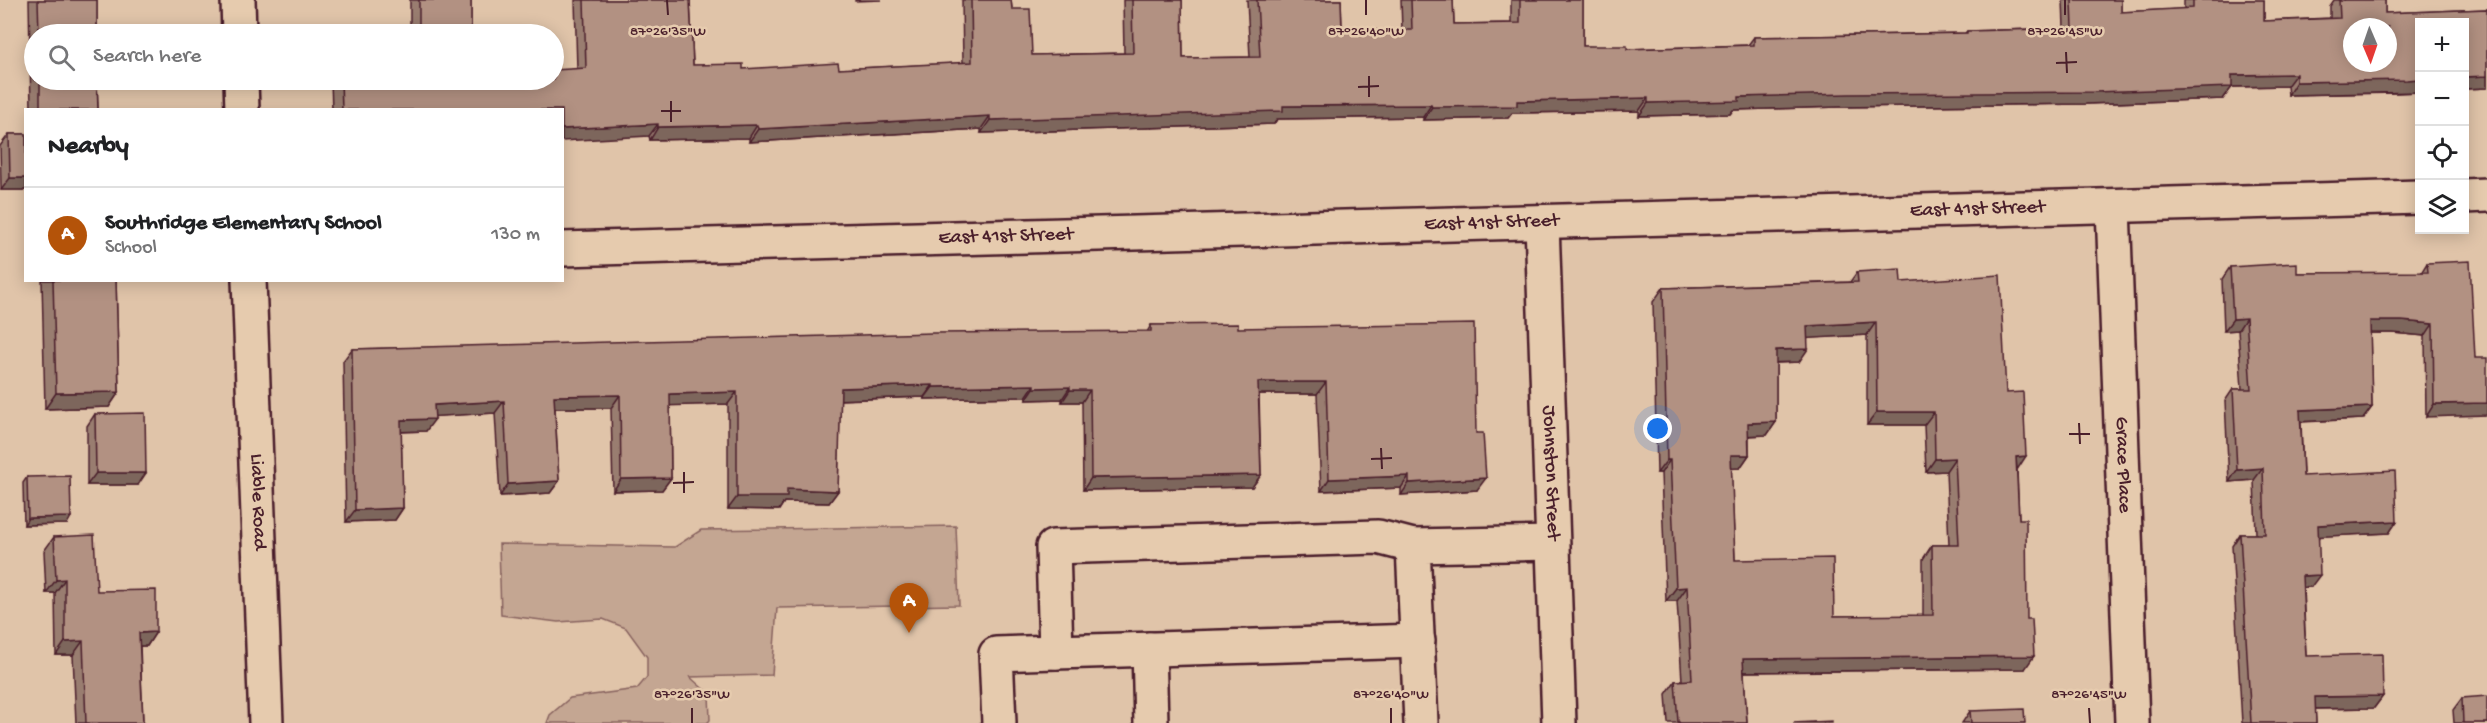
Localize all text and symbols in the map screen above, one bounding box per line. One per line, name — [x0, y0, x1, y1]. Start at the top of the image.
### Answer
north arrow — [2343, 18, 2397, 72]
map controls — [2415, 18, 2469, 234]
button: + — [2415, 18, 2469, 72]
text: 87°26'35"W — [630, 23, 706, 41]
text: 87°26'40"W — [1328, 23, 1404, 41]
text: 87°26'45"W — [2027, 23, 2103, 41]
search box — [24, 24, 564, 90]
icon: search — [45, 41, 78, 74]
text: Search here — [93, 44, 201, 70]
button: − — [2415, 72, 2469, 126]
button: locate — [2415, 126, 2469, 180]
text: Nearby — [48, 132, 129, 163]
button: layers — [2415, 180, 2469, 234]
street label: East 41st Street — [1910, 196, 2047, 223]
street label: East 41st Street — [1424, 210, 1561, 236]
text: Southridge Elementary School — [105, 211, 382, 237]
street label: East 41st Street — [938, 223, 1075, 250]
text: A — [62, 224, 73, 247]
text: 130 m — [491, 224, 540, 247]
text: School — [105, 237, 157, 260]
street label: Johnston Street — [1537, 405, 1564, 542]
your location — [1643, 414, 1672, 443]
street label: Grace Place — [2109, 416, 2136, 514]
street label: Liable Road — [244, 453, 271, 553]
pin: A — [890, 584, 928, 633]
text: 87°26'35"W — [654, 686, 730, 704]
text: 87°26'40"W — [1353, 686, 1429, 704]
text: 87°26'45"W — [2051, 686, 2127, 704]

